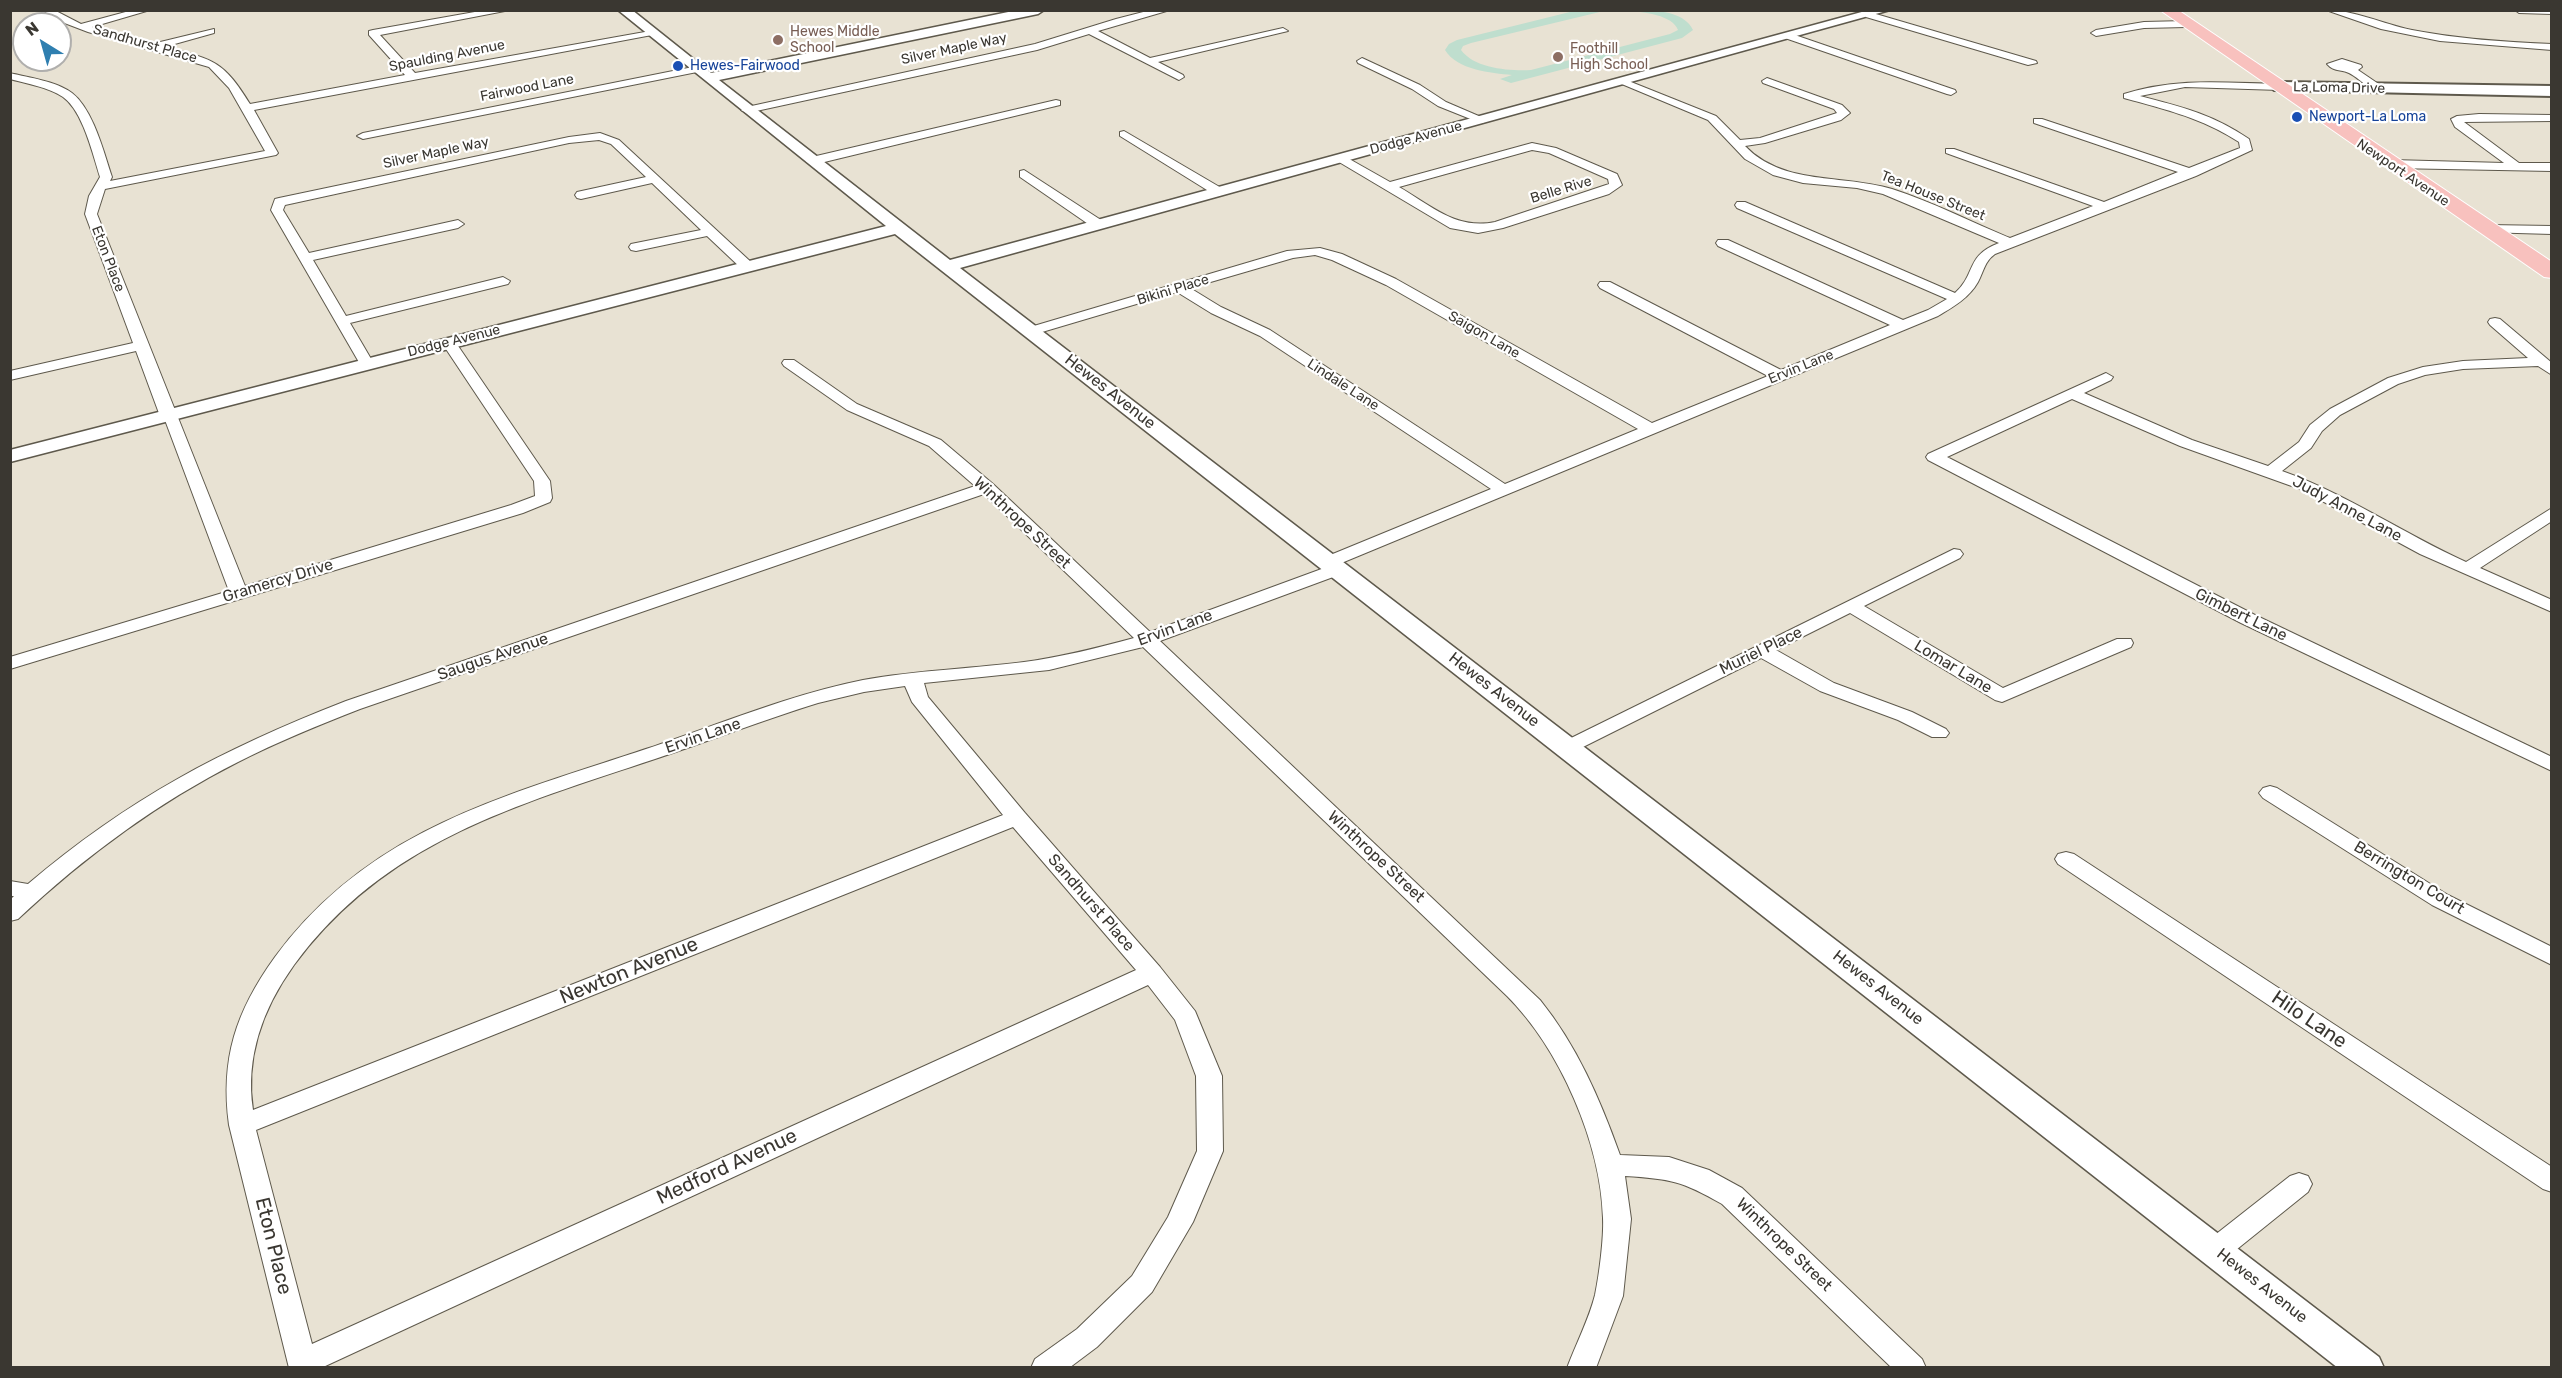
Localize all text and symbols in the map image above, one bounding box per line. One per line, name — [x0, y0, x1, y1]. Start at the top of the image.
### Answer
north arrow — [12, 12, 72, 72]
text: N — [22, 18, 42, 40]
street label: Sandhurst Place — [91, 21, 199, 67]
place label: Hewes Middle School — [790, 24, 879, 56]
street label: Silver Maple Way — [900, 30, 1008, 68]
marker: Hewes Middle School — [771, 33, 785, 47]
street label: Spaulding Avenue — [388, 37, 506, 75]
place label: Foothill High School — [1570, 41, 1648, 74]
marker: Foothill High School — [1551, 50, 1565, 64]
place label: Hewes-Fairwood — [690, 58, 800, 74]
marker: Hewes-Fairwood — [671, 59, 685, 73]
street label: Fairwood Lane — [479, 71, 575, 105]
street label: La Loma Drive — [2293, 79, 2385, 97]
place label: Newport-La Loma — [2309, 109, 2426, 125]
marker: Newport-La Loma — [2290, 110, 2304, 124]
street label: Dodge Avenue — [1368, 118, 1464, 158]
street label: Silver Maple Way — [382, 134, 490, 172]
street label: Newport Avenue — [2353, 136, 2453, 210]
street label: Tea House Street — [1878, 167, 1988, 225]
street label: Belle Rive — [1528, 173, 1594, 207]
street label: Eton Place — [88, 224, 128, 294]
street label: Bikini Place — [1135, 271, 1211, 309]
street label: Saigon Lane — [1445, 308, 1523, 362]
street label: Dodge Avenue — [406, 321, 502, 361]
street label: Ervin Lane — [1766, 346, 1836, 388]
street label: Hewes Avenue — [1061, 351, 1159, 433]
street label: Lindale Lane — [1304, 356, 1382, 414]
street label: Judy Anne Lane — [2289, 472, 2405, 546]
street label: Winthrope Street — [969, 473, 1075, 573]
street label: Gramercy Drive — [220, 555, 336, 607]
street label: Gimbert Lane — [2192, 584, 2290, 646]
street label: Ervin Lane — [1135, 606, 1215, 650]
street label: Muriel Place — [1716, 623, 1806, 679]
street label: Saugus Avenue — [435, 629, 551, 685]
street label: Lomar Lane — [1911, 636, 1995, 698]
street label: Hewes Avenue — [1445, 649, 1543, 731]
street label: Ervin Lane — [663, 714, 743, 758]
street label: Winthrope Street — [1323, 807, 1429, 907]
street label: Berrington Court — [2350, 837, 2468, 919]
street label: Sandhurst Place — [1044, 850, 1138, 956]
street label: Newton Avenue — [556, 932, 702, 1010]
street label: Hewes Avenue — [1829, 947, 1927, 1029]
street label: Hilo Lane — [2267, 986, 2351, 1054]
street label: Medford Avenue — [653, 1124, 801, 1210]
street label: Winthrope Street — [1732, 1194, 1836, 1296]
street label: Eton Place — [249, 1195, 297, 1297]
street label: Hewes Avenue — [2213, 1245, 2311, 1327]

